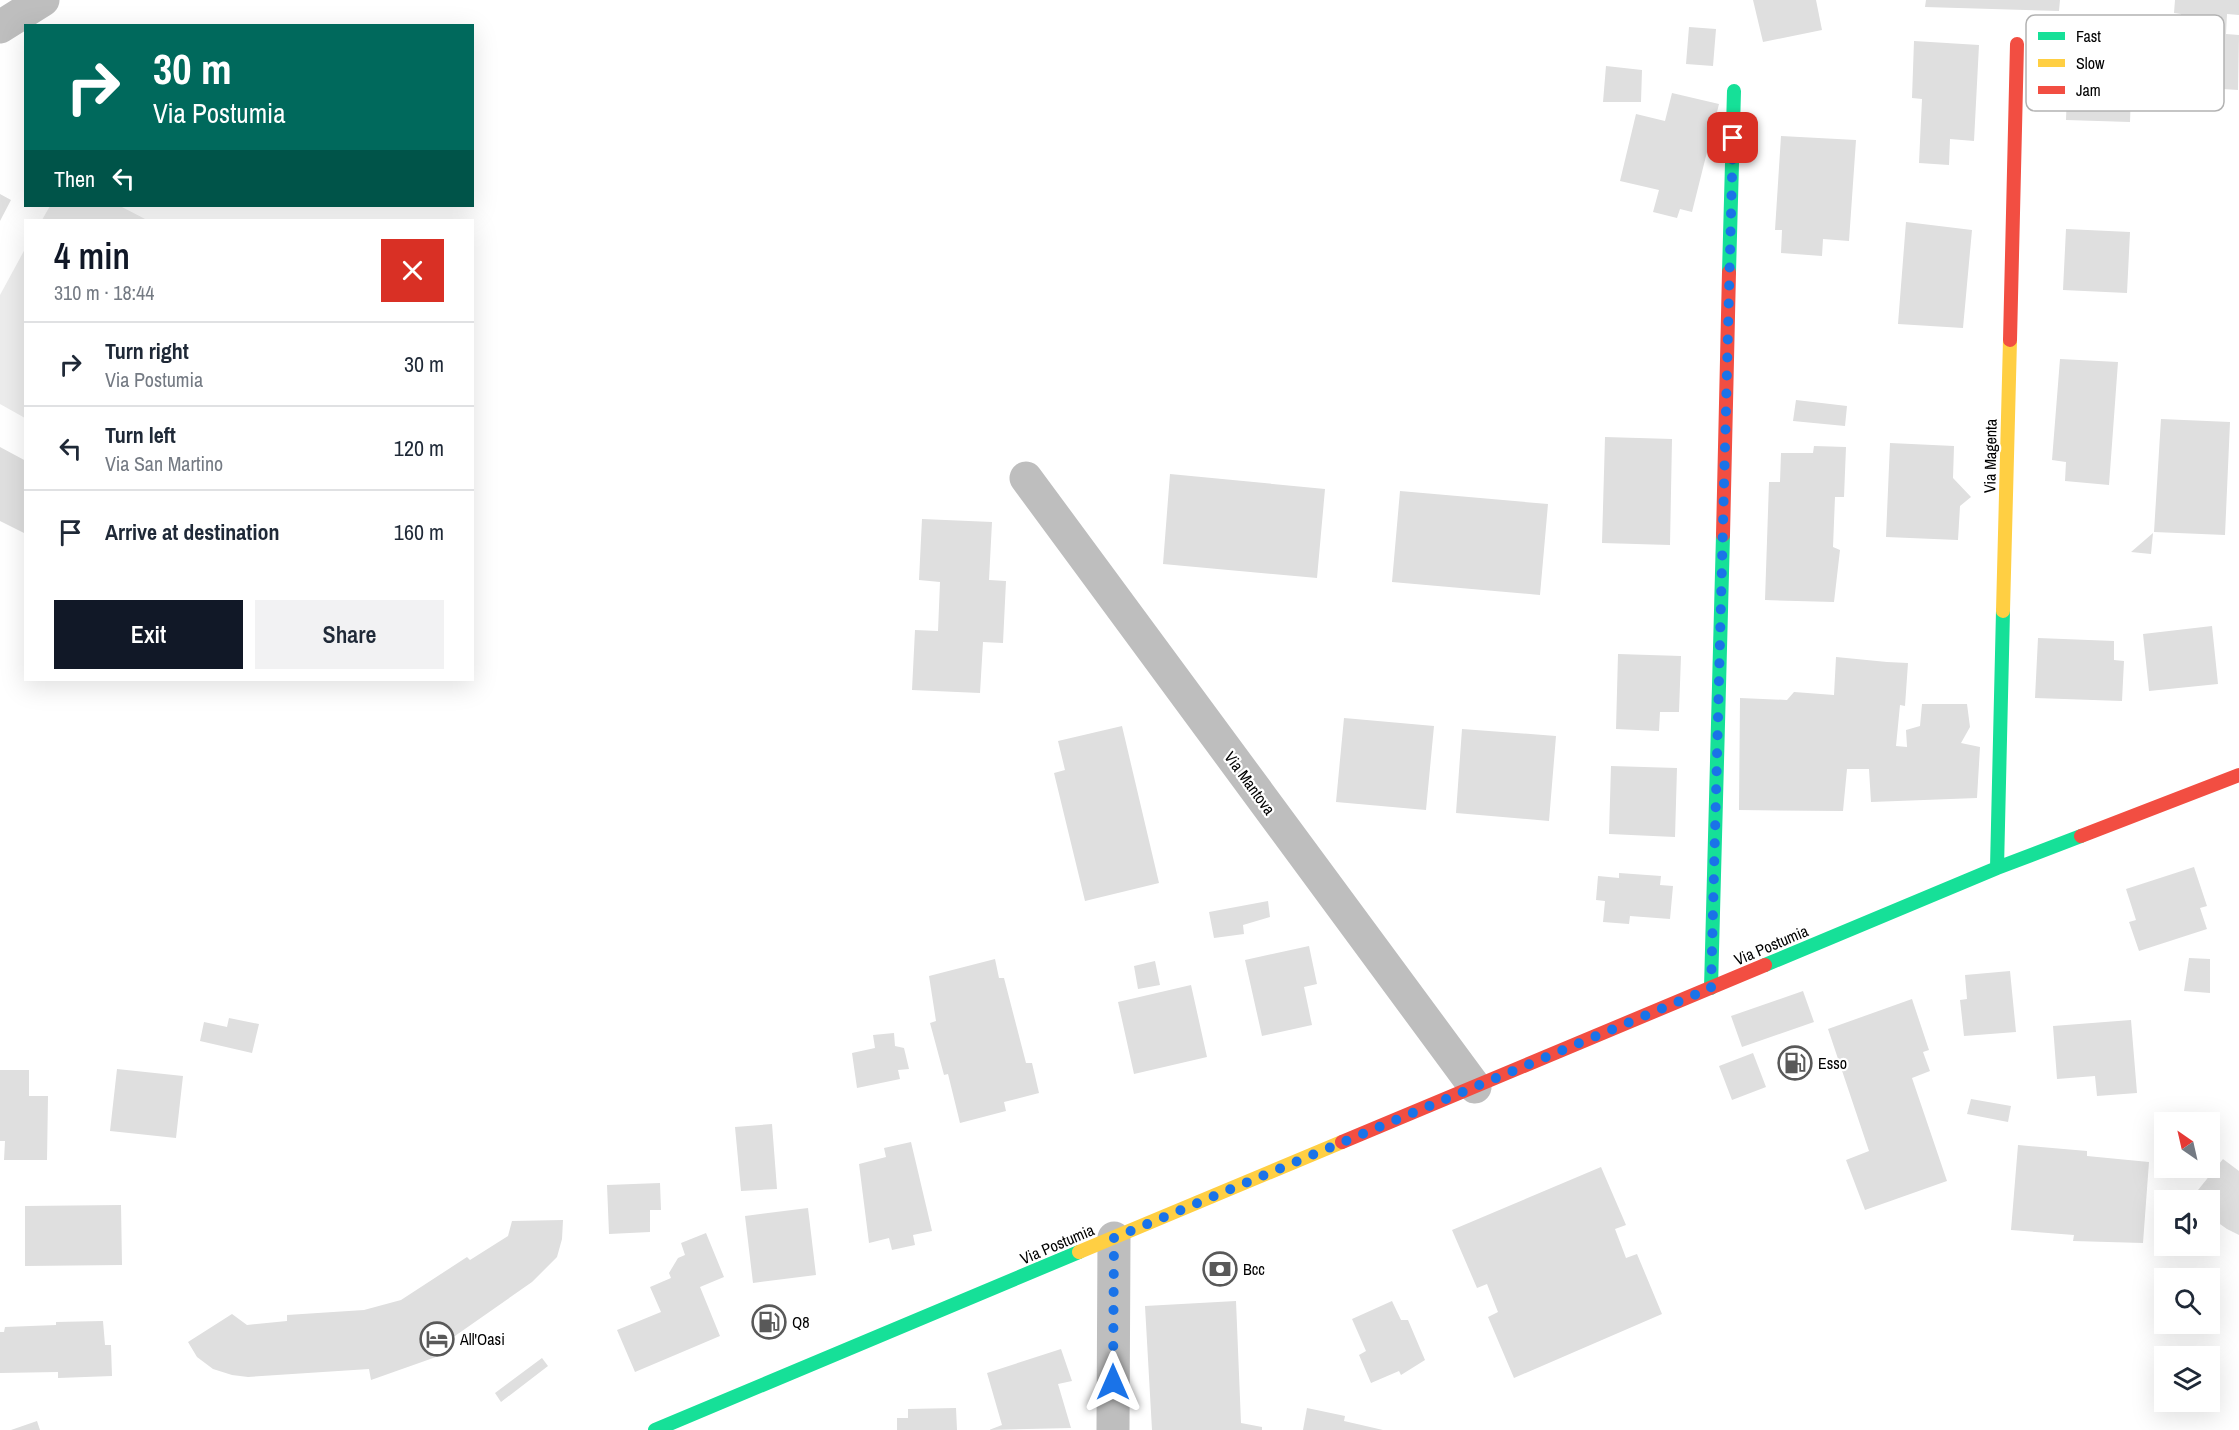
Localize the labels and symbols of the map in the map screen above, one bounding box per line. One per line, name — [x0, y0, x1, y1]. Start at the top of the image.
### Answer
legend — [2026, 15, 2224, 111]
text: Fast — [2076, 25, 2101, 47]
text: Slow — [2076, 52, 2105, 74]
text: Jam — [2076, 79, 2101, 101]
pin — [1707, 112, 1758, 163]
street label: Via Magenta — [1978, 418, 2002, 493]
street label: Via Mantova — [1220, 747, 1281, 820]
street label: Via Postumia — [1731, 919, 1812, 970]
fuel station icon: Esso — [1777, 1045, 1813, 1081]
place label: Esso — [1818, 1052, 1847, 1074]
north arrow — [2154, 1112, 2220, 1178]
street label: Via Postumia — [1017, 1218, 1098, 1269]
bank icon: Bcc — [1202, 1251, 1238, 1287]
place label: Bcc — [1243, 1258, 1265, 1280]
fuel station icon: Q8 — [751, 1304, 787, 1340]
place label: Q8 — [792, 1311, 810, 1333]
hotel icon: All'Oasi — [419, 1321, 455, 1357]
place label: All'Oasi — [459, 1328, 505, 1350]
position arrow — [1081, 1350, 1145, 1414]

